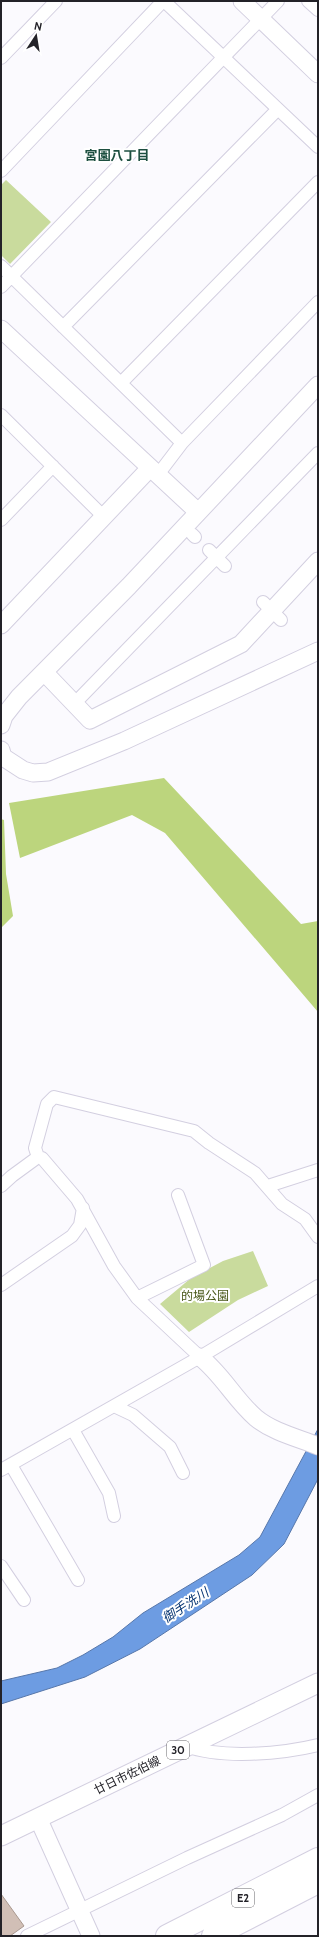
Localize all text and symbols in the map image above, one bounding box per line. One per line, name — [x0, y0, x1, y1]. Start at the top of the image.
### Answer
north arrow — [16, 16, 56, 56]
text: N — [33, 19, 43, 34]
district label: 宮園八丁目 — [84, 147, 150, 163]
park label: 的場公園 — [181, 1288, 229, 1303]
water label: 御手洗川 — [159, 1583, 213, 1626]
road number: 30 — [167, 1741, 189, 1759]
street label: 廿日市佐伯線 — [91, 1752, 163, 1798]
road number: E2 — [232, 1889, 254, 1907]

